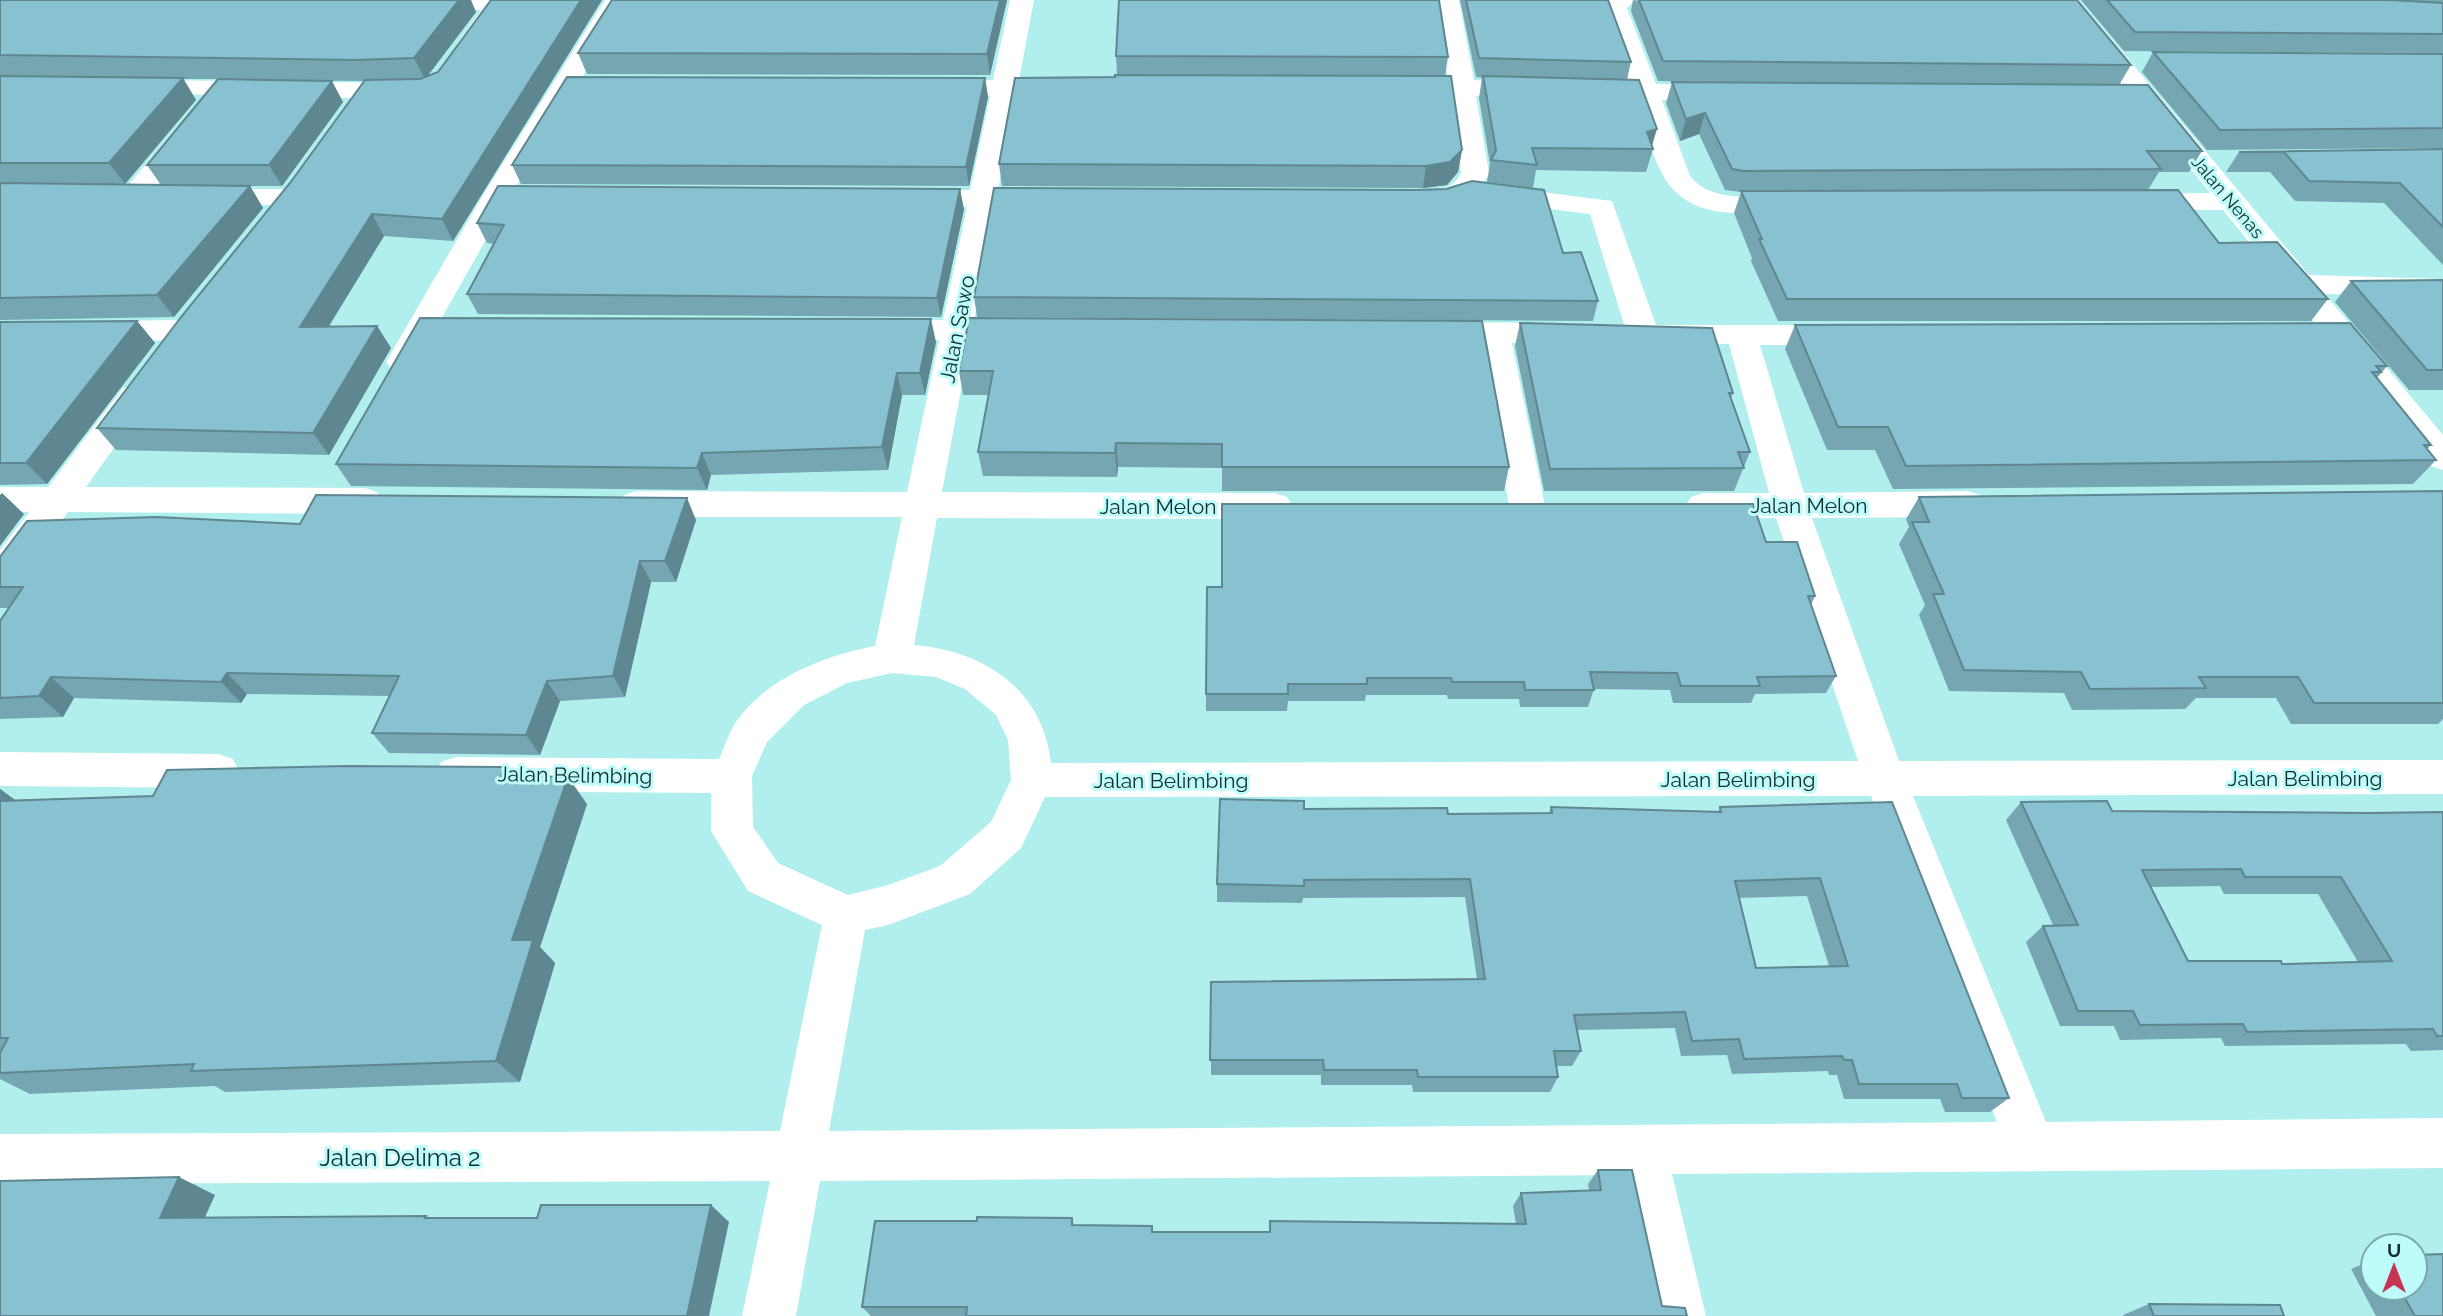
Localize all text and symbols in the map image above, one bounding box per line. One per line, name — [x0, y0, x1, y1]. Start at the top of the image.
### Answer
street label: Jalan Nenas — [2187, 151, 2269, 243]
street label: Jalan Sawo — [934, 273, 980, 385]
street label: Jalan Melon — [1750, 493, 1868, 518]
street label: Jalan Melon — [1099, 494, 1217, 519]
street label: Jalan Belimbing — [497, 761, 653, 789]
street label: Jalan Belimbing — [2228, 766, 2382, 791]
street label: Jalan Belimbing — [1661, 767, 1815, 792]
street label: Jalan Belimbing — [1094, 768, 1248, 793]
street label: Jalan Delima 2 — [320, 1143, 480, 1172]
north arrow — [2359, 1232, 2429, 1302]
text: U — [2387, 1239, 2401, 1261]

